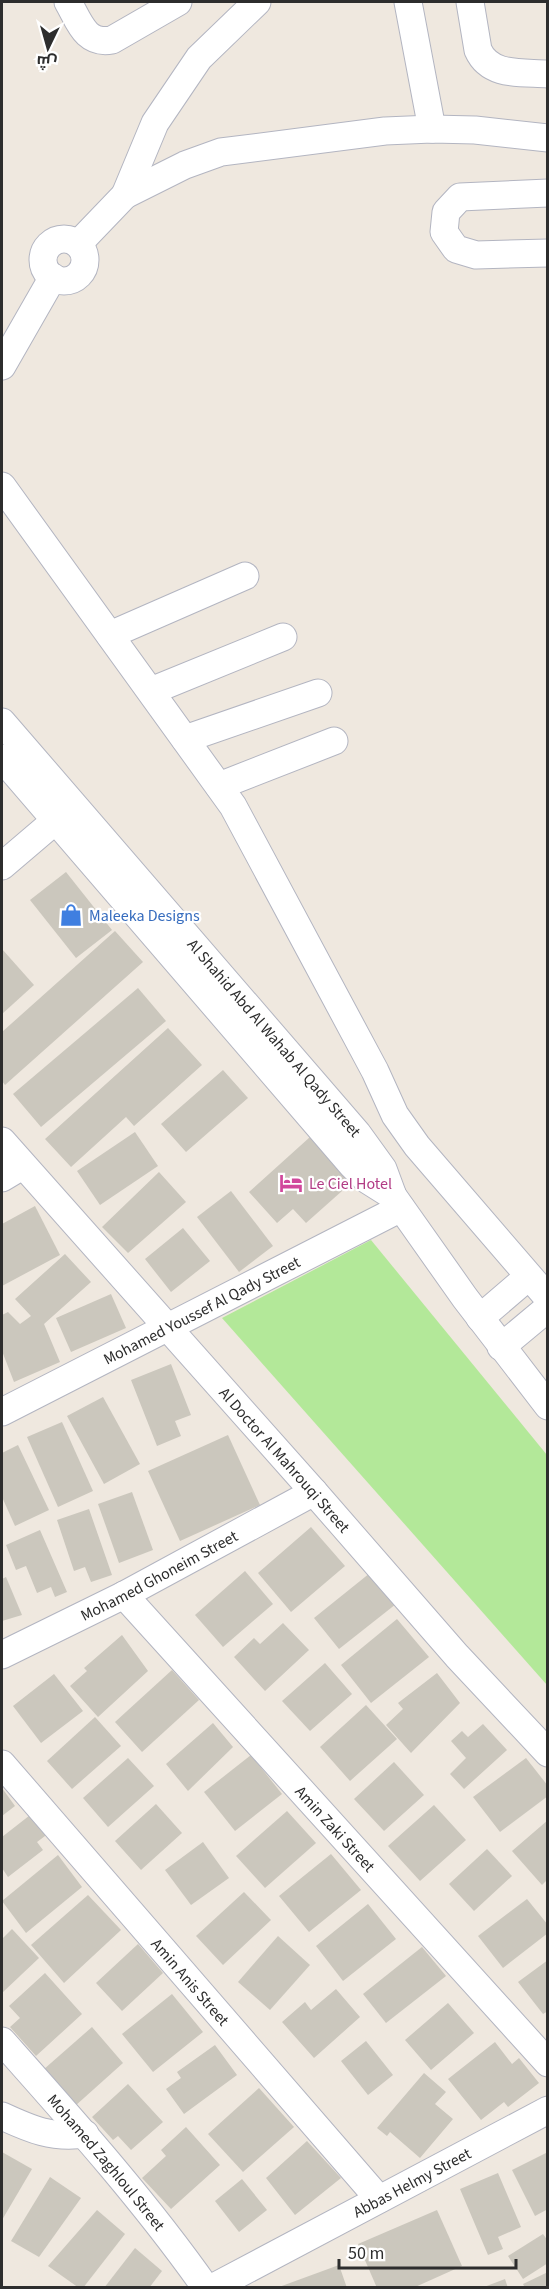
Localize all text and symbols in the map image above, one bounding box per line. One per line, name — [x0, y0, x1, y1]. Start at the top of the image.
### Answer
north arrow — [18, 18, 78, 78]
text: ش — [36, 50, 58, 74]
shop icon: Maleeka Designs — [58, 902, 84, 928]
place label: Maleeka Designs — [89, 905, 200, 927]
street label: Al Shahid Abd Al Wahab Al Qady Street — [182, 934, 366, 1143]
hotel icon: Le Ciel Hotel — [278, 1170, 304, 1196]
place label: Le Ciel Hotel — [309, 1173, 392, 1195]
street label: Mohamed Youssef Al Qady Street — [100, 1251, 305, 1370]
street label: Al Doctor Al Mahrouqi Street — [214, 1383, 355, 1538]
street label: Mohamed Ghoneim Street — [77, 1525, 242, 1627]
street label: Amin Zaki Street — [290, 1781, 380, 1878]
street label: Amin Anis Street — [146, 1934, 234, 2031]
street label: Mohamed Zaghloul Street — [42, 2090, 170, 2236]
street label: Abbas Helmy Street — [349, 2142, 476, 2223]
scale bar — [339, 2232, 516, 2270]
text: 50 m — [348, 2241, 384, 2266]

